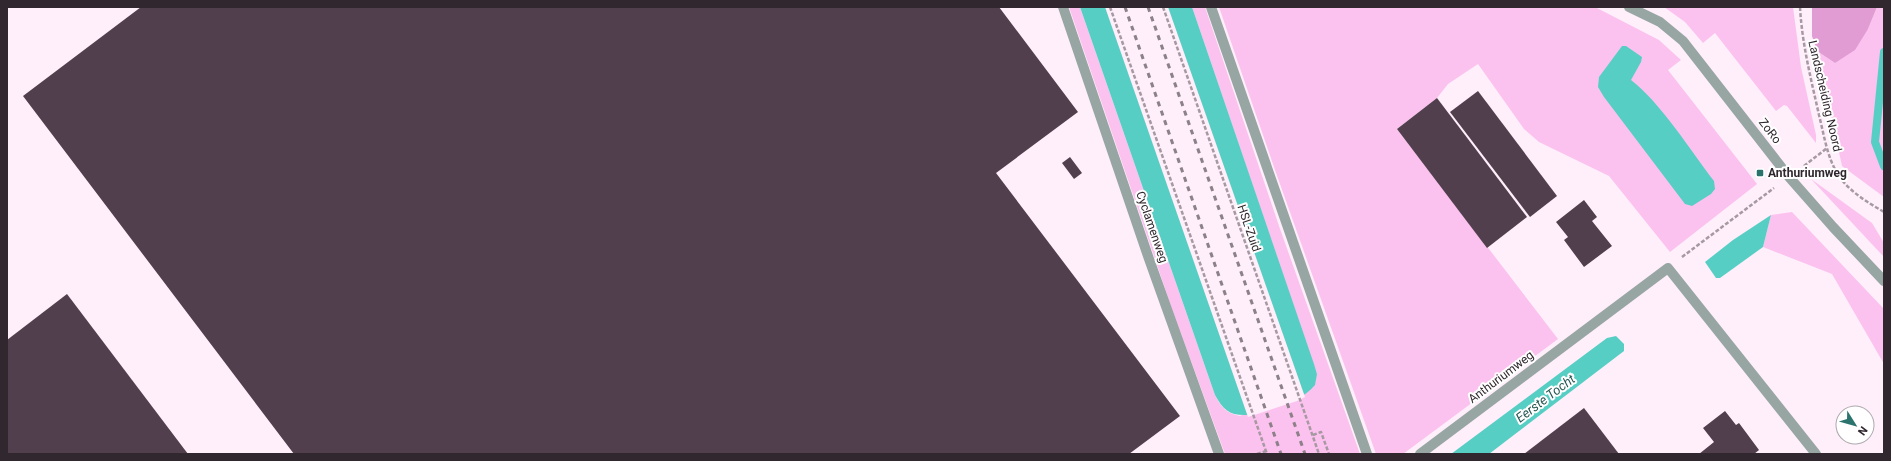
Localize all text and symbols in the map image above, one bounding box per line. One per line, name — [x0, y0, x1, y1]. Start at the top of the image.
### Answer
street label: Landscheiding Noord — [1805, 39, 1845, 153]
street label: ZoRo — [1756, 116, 1784, 147]
place label: Anthuriumweg — [1768, 166, 1847, 180]
marker: Anthuriumweg — [1755, 168, 1765, 178]
street label: Cyclamenweg — [1133, 189, 1171, 265]
street label: HSL-Zuid — [1234, 203, 1264, 253]
street label: Anthuriumweg — [1466, 348, 1536, 406]
water label: Eerste Tocht — [1513, 371, 1578, 425]
north arrow — [1835, 405, 1875, 445]
text: N — [1855, 424, 1870, 438]

